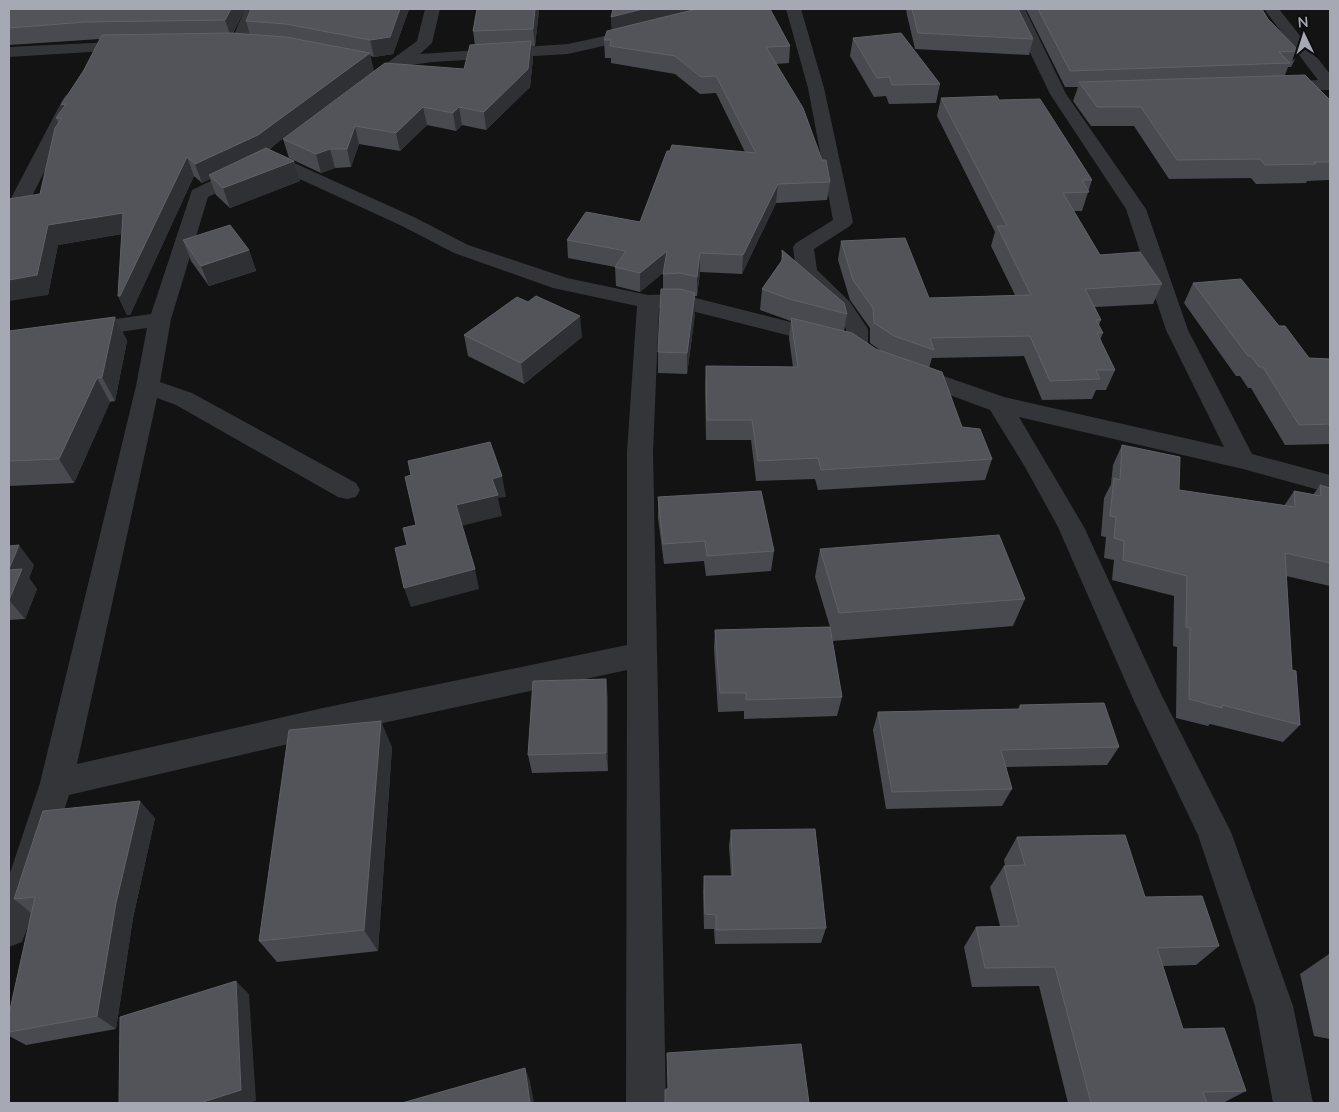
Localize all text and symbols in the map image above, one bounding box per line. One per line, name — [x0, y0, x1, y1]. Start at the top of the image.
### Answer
north arrow — [1279, 10, 1329, 60]
text: N — [1297, 13, 1309, 30]

